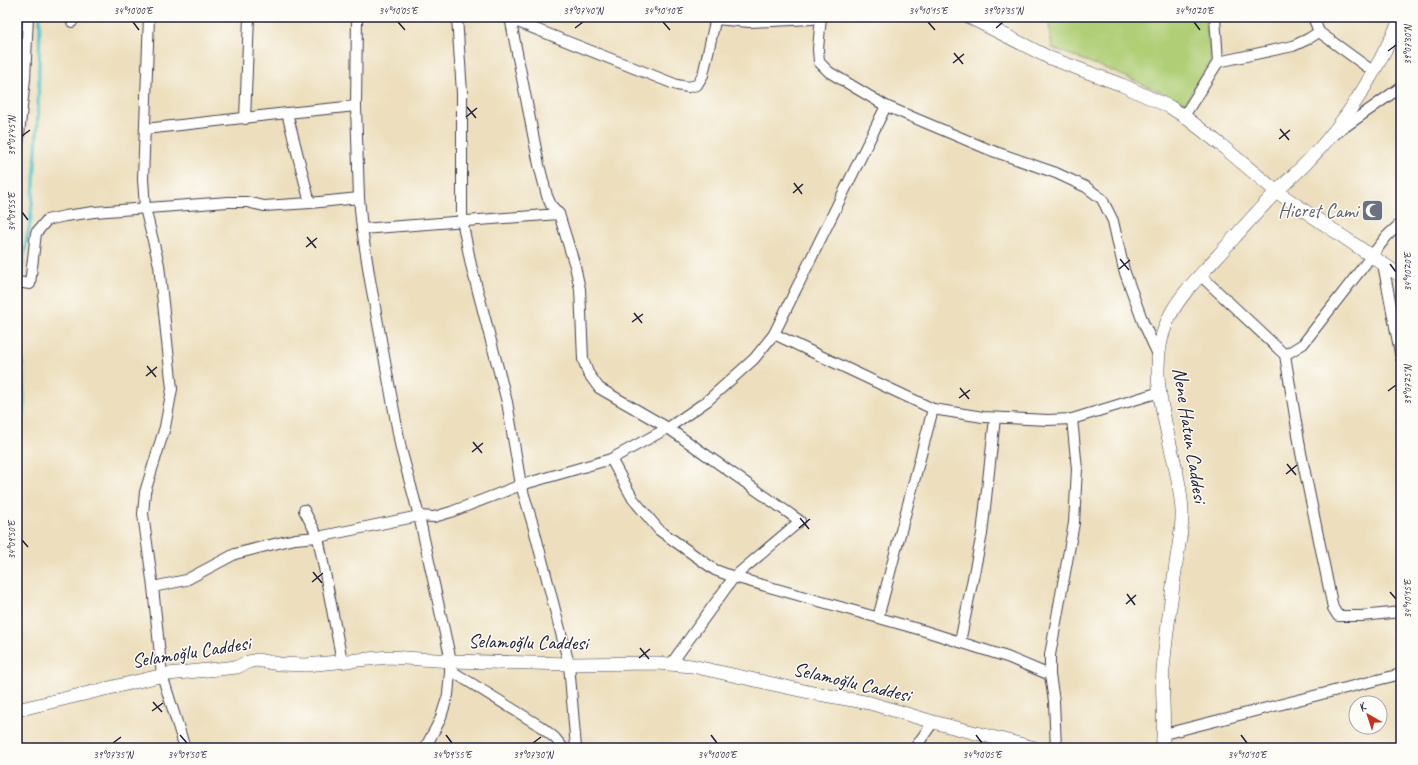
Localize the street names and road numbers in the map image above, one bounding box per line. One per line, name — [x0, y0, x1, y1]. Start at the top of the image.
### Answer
street label: Nene Hatun Caddesi — [1167, 365, 1213, 507]
street label: Selamoğlu Caddesi — [468, 628, 590, 656]
street label: Selamoğlu Caddesi — [130, 630, 254, 674]
street label: Selamoğlu Caddesi — [791, 656, 915, 708]

